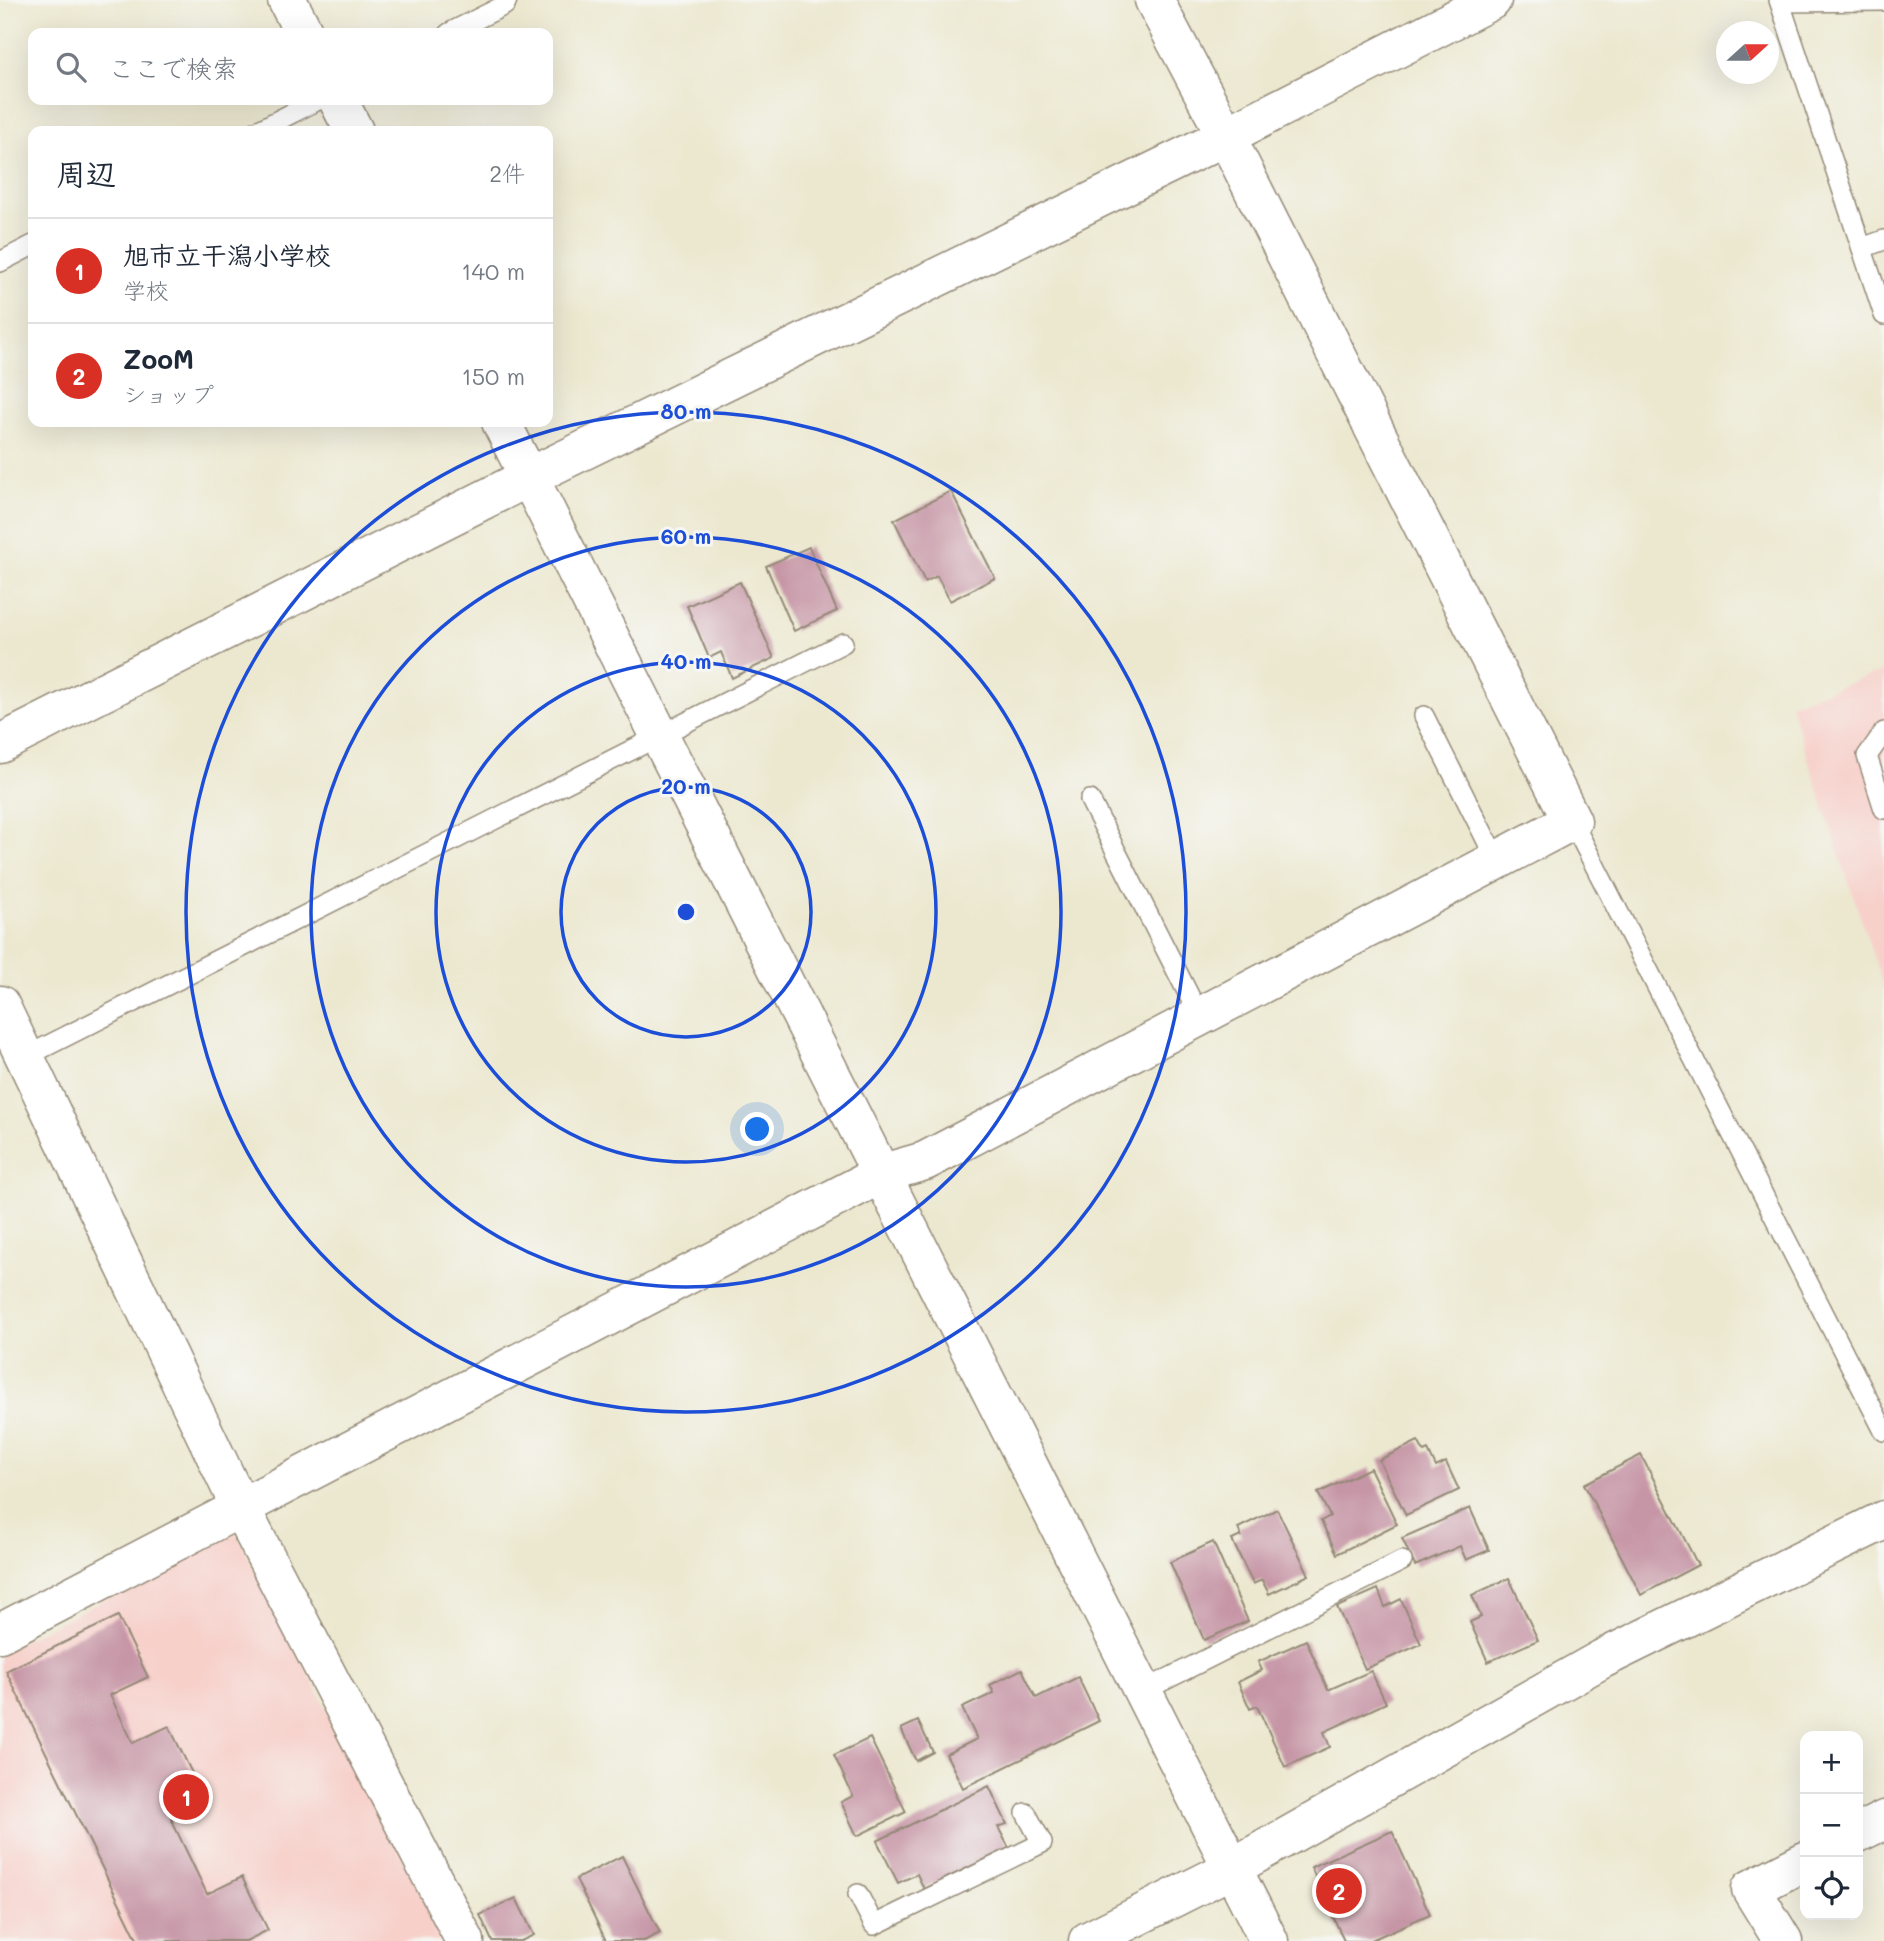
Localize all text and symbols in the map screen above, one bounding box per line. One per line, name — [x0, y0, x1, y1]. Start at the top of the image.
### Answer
north arrow — [1716, 21, 1779, 84]
search box — [28, 28, 553, 105]
icon: search — [52, 48, 90, 86]
text: ここで検索 — [108, 51, 238, 85]
text: 周辺 — [56, 153, 116, 193]
text: 2件 — [489, 158, 525, 188]
text: 旭市立干潟小学校 — [123, 238, 331, 272]
text: 1 — [74, 256, 84, 286]
text: 140 m — [461, 256, 525, 286]
text: 学校 — [123, 275, 169, 305]
text: ZooM — [123, 342, 194, 376]
text: 2 — [73, 361, 85, 391]
text: 150 m — [461, 361, 525, 391]
text: ショップ — [123, 379, 214, 409]
text: 80 m — [661, 397, 711, 424]
text: 60 m — [661, 522, 711, 549]
text: 40 m — [660, 647, 712, 674]
text: 20 m — [661, 772, 711, 799]
centre of rings — [674, 900, 698, 924]
your location — [740, 1112, 774, 1146]
map controls — [1800, 1731, 1863, 1920]
button: + — [1800, 1731, 1863, 1794]
pin: 1 — [163, 1771, 209, 1823]
button: − — [1800, 1794, 1863, 1857]
button: locate — [1800, 1857, 1863, 1920]
pin: 2 — [1316, 1865, 1362, 1917]

